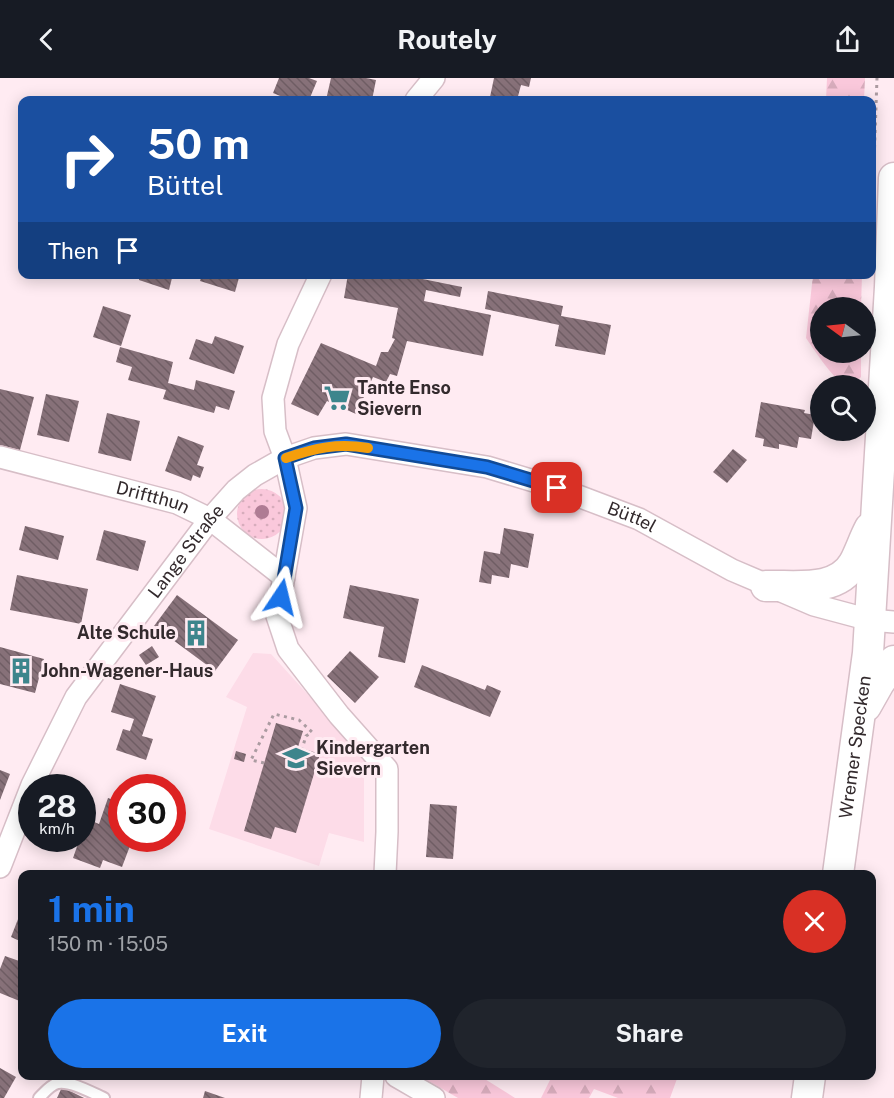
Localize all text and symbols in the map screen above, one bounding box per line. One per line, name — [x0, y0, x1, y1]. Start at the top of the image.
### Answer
icon: back — [30, 23, 63, 56]
text: Routely — [397, 23, 497, 55]
icon: share — [831, 23, 864, 56]
text: 50 m — [147, 119, 250, 168]
icon: right — [48, 120, 126, 198]
text: Büttel — [147, 169, 224, 201]
icon: arrive — [111, 234, 144, 267]
text: Then — [48, 238, 99, 264]
north arrow — [810, 297, 876, 363]
map controls — [810, 297, 876, 441]
button: search — [810, 375, 876, 441]
place label: Tante Enso Sievern — [357, 377, 451, 419]
supermarket icon: Tante Enso Sievern — [322, 383, 352, 413]
pin — [531, 462, 582, 513]
icon: arrive — [540, 471, 573, 504]
street label: Driftthun — [114, 477, 193, 518]
street label: Büttel — [605, 497, 660, 537]
street label: Lange Straße — [143, 500, 228, 602]
position arrow — [249, 565, 313, 629]
building icon: Alte Schule — [181, 618, 211, 648]
place label: Alte Schule — [77, 622, 176, 643]
building icon: John-Wagener-Haus — [6, 656, 36, 686]
place label: John-Wagener-Haus — [41, 660, 213, 681]
street label: Wremer Specken — [835, 674, 875, 820]
place label: Kindergarten Sievern — [316, 737, 430, 779]
school or university icon: Kindergarten Sievern — [281, 743, 311, 773]
speed limit sign: 30 — [108, 774, 186, 852]
text: 28 — [37, 788, 77, 824]
text: km/h — [39, 820, 75, 837]
text: 1 min — [48, 888, 135, 930]
button: close — [783, 890, 846, 953]
text: 150 m · 15:05 — [48, 932, 168, 956]
button: Exit — [48, 999, 441, 1068]
button: Share — [453, 999, 846, 1068]

